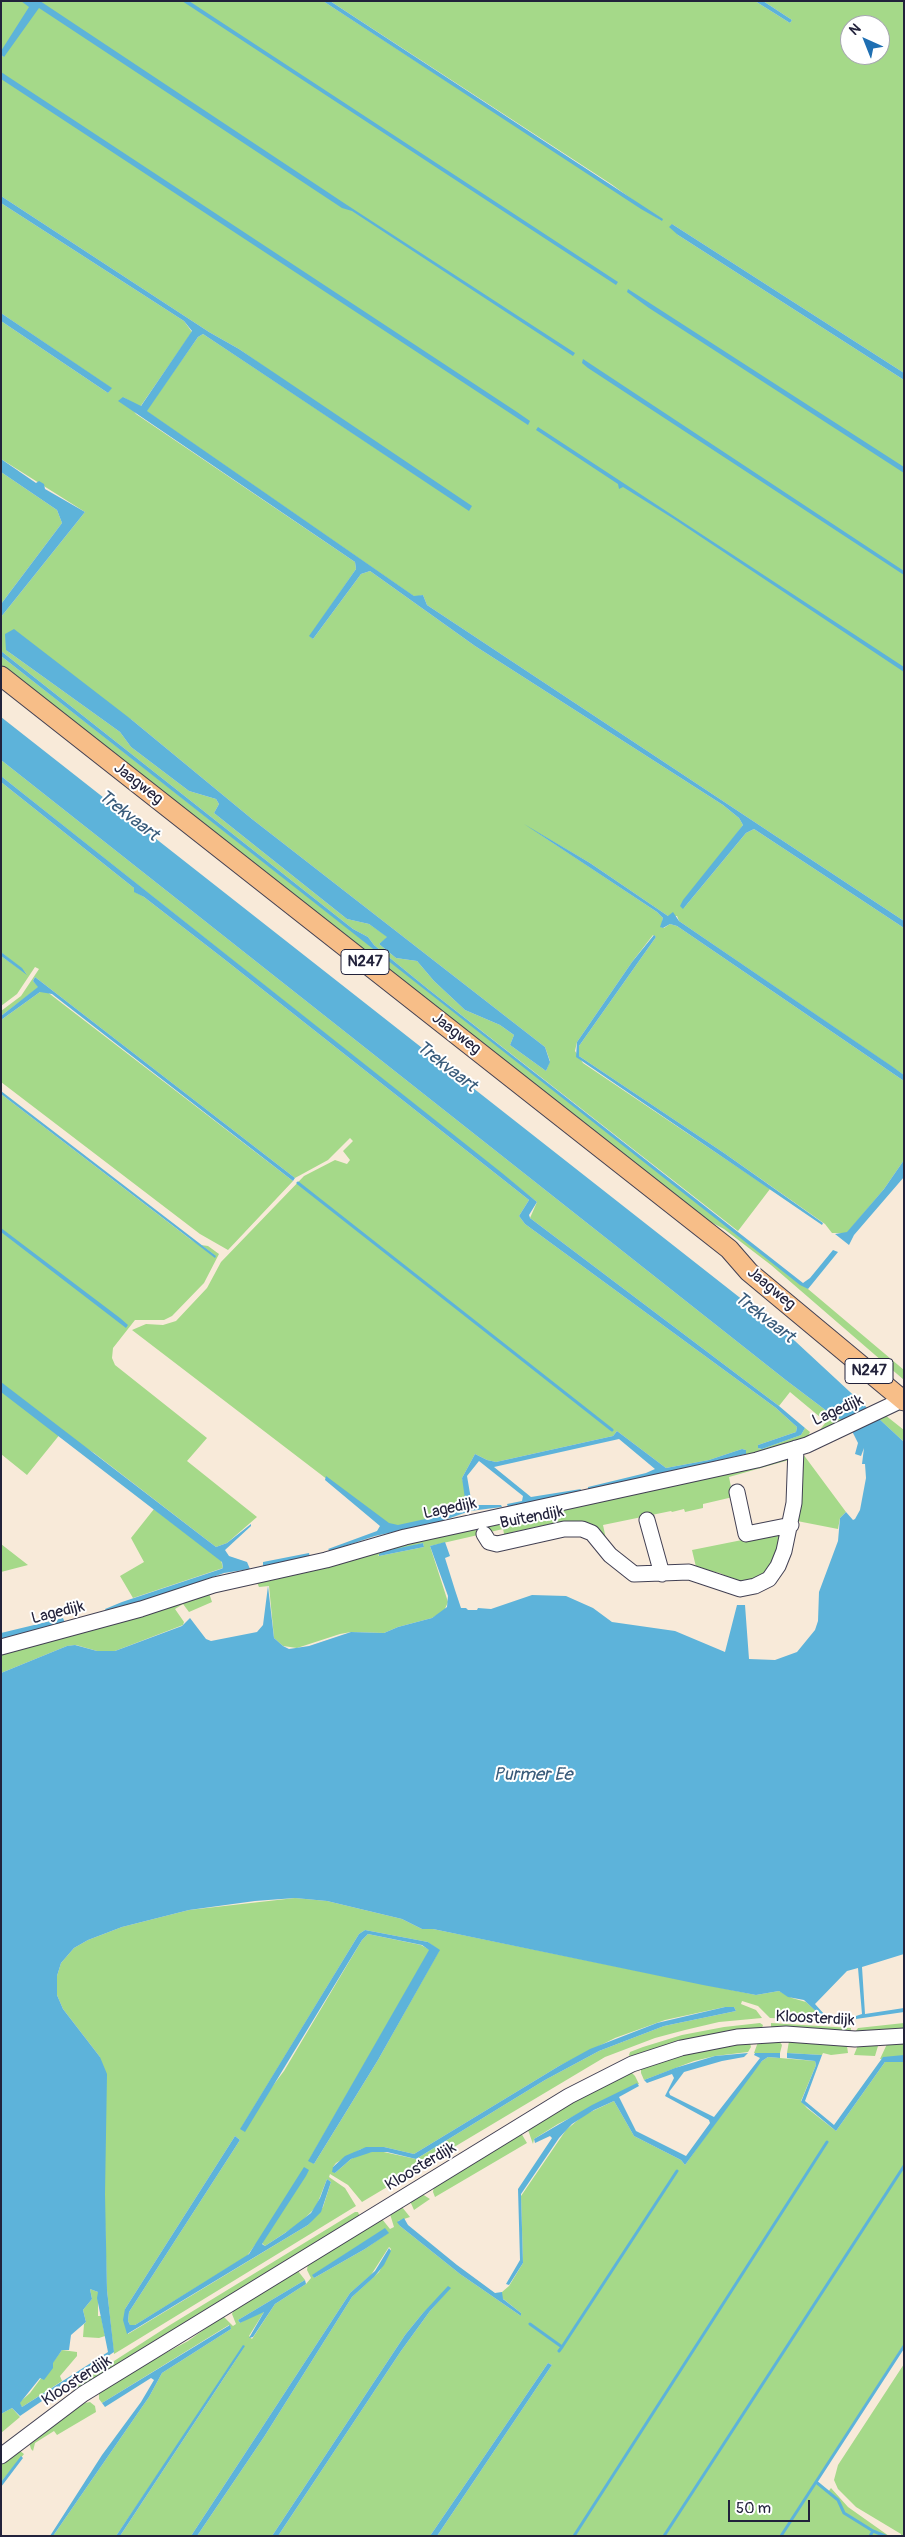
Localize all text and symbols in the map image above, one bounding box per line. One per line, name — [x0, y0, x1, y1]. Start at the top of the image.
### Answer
north arrow — [840, 15, 890, 65]
text: N — [846, 20, 864, 39]
street label: Jaagweg — [110, 759, 166, 809]
water label: Trekvaart — [94, 786, 162, 846]
road number: N247 — [341, 950, 389, 974]
street label: Jaagweg — [428, 1009, 484, 1059]
water label: Trekvaart — [412, 1037, 480, 1097]
street label: Jaagweg — [743, 1263, 799, 1315]
water label: Trekvaart — [730, 1288, 798, 1348]
road number: N247 — [845, 1358, 893, 1384]
street label: Lagedijk — [809, 1391, 867, 1431]
street label: Lagedijk — [422, 1494, 478, 1524]
street label: Buitendijk — [498, 1502, 566, 1534]
street label: Lagedijk — [29, 1597, 87, 1629]
water label: Purmer Ee — [494, 1764, 572, 1786]
street label: Kloosterdijk — [775, 2007, 855, 2031]
street label: Kloosterdijk — [382, 2138, 460, 2196]
street label: Kloosterdijk — [39, 2351, 115, 2411]
scale bar — [730, 2490, 812, 2522]
text: 50 m — [736, 2499, 771, 2518]

